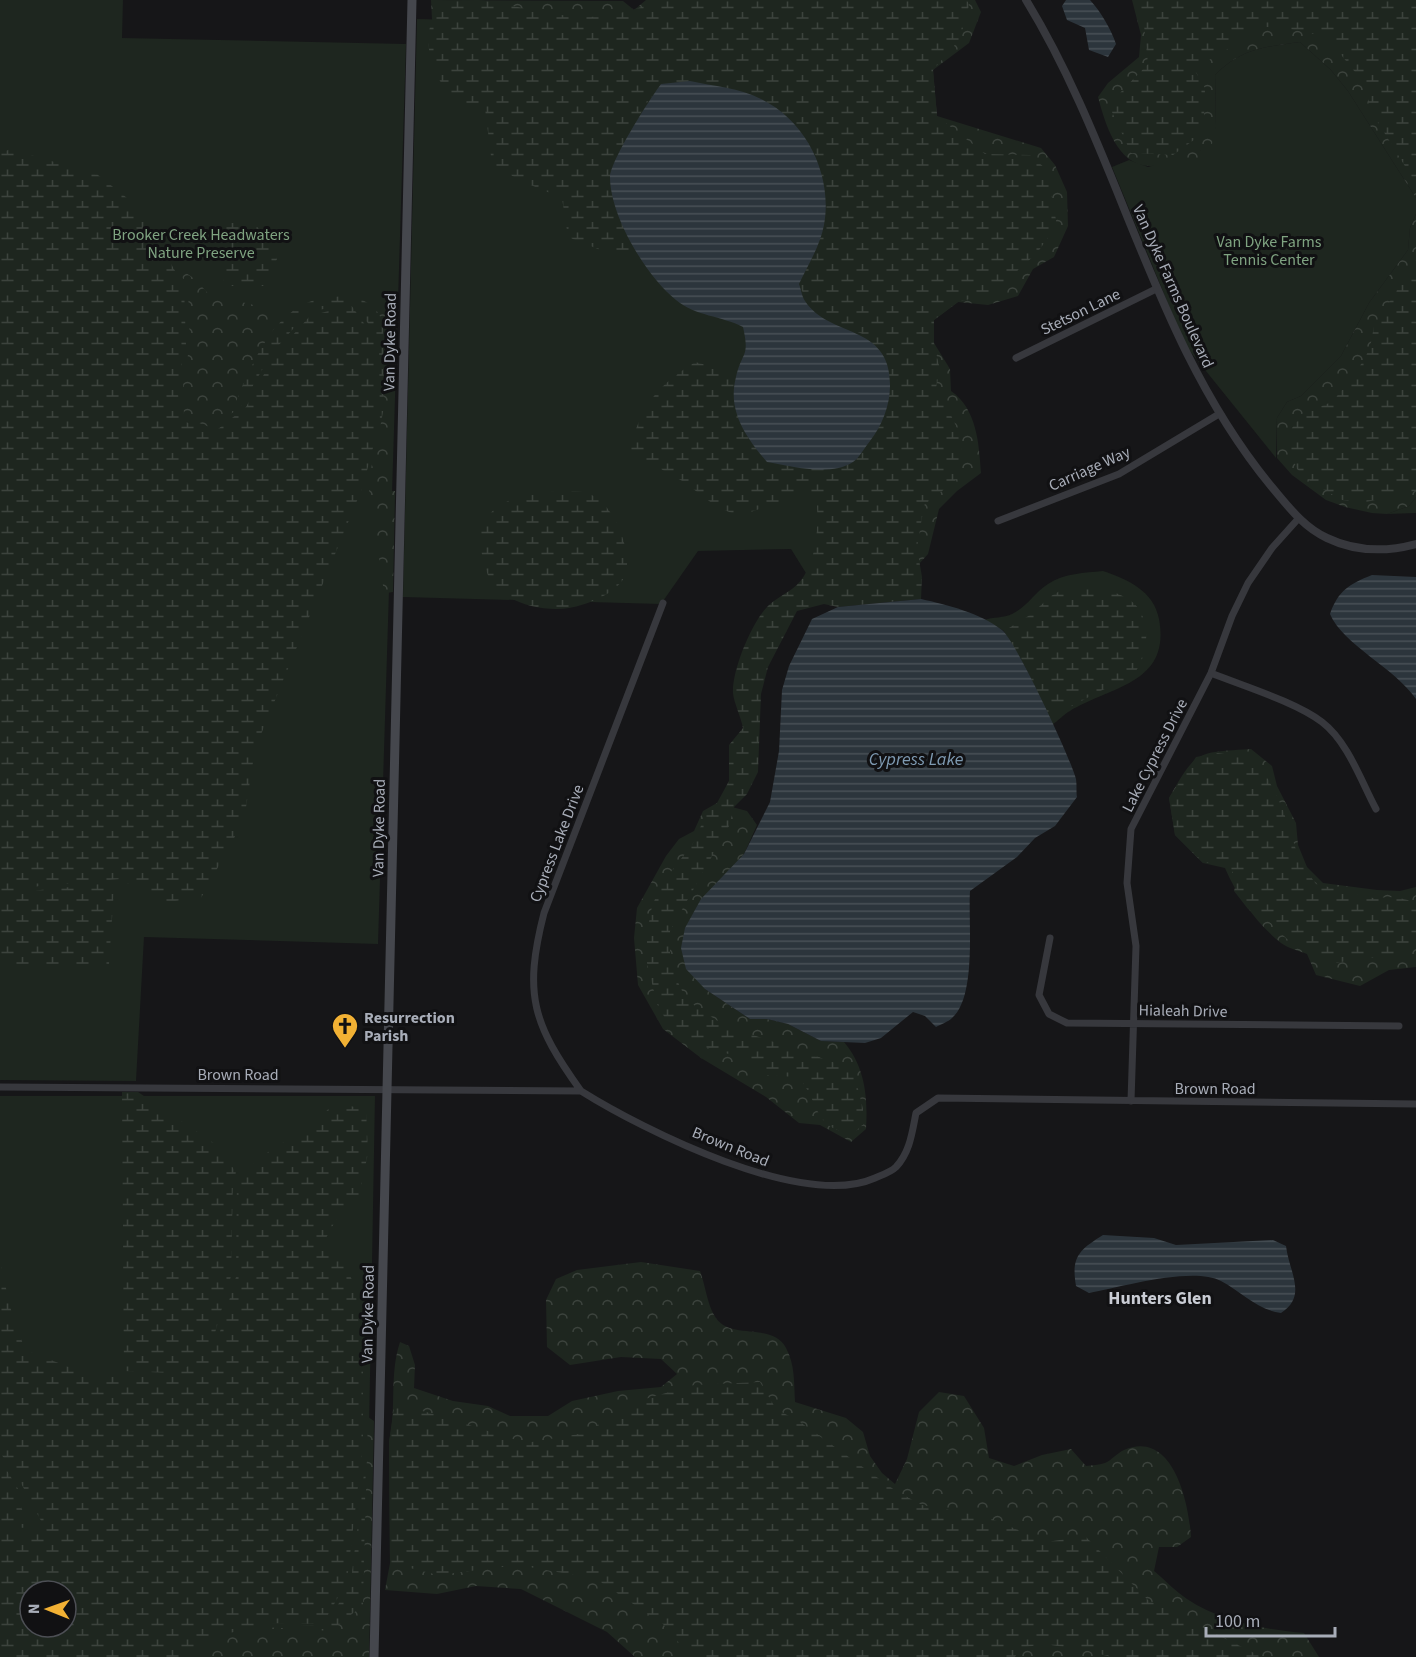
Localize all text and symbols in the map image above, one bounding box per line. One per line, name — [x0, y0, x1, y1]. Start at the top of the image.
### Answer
street label: Van Dyke Farms Boulevard — [1127, 201, 1219, 372]
park label: Brooker Creek Headwaters Nature Preserve — [112, 224, 290, 264]
park label: Van Dyke Farms Tennis Center — [1217, 231, 1322, 271]
street label: Stetson Lane — [1037, 283, 1124, 341]
street label: Van Dyke Road — [378, 293, 402, 391]
street label: Carriage Way — [1045, 441, 1134, 497]
street label: Lake Cypress Drive — [1117, 695, 1193, 816]
water label: Cypress Lake — [869, 747, 964, 772]
street label: Van Dyke Road — [367, 779, 391, 877]
street label: Cypress Lake Drive — [524, 781, 590, 905]
street label: Hialeah Drive — [1138, 999, 1228, 1023]
place label: Resurrection Parish — [364, 1007, 455, 1047]
church icon: Resurrection Parish — [330, 1011, 360, 1049]
street label: Brown Road — [197, 1064, 279, 1086]
street label: Brown Road — [1174, 1078, 1256, 1100]
street label: Brown Road — [689, 1122, 772, 1172]
street label: Van Dyke Road — [356, 1265, 380, 1363]
district label: Hunters Glen — [1108, 1286, 1212, 1311]
north arrow — [18, 1579, 78, 1639]
scale bar — [1206, 1600, 1335, 1638]
text: N — [23, 1603, 45, 1614]
text: 100 m — [1215, 1609, 1260, 1634]

